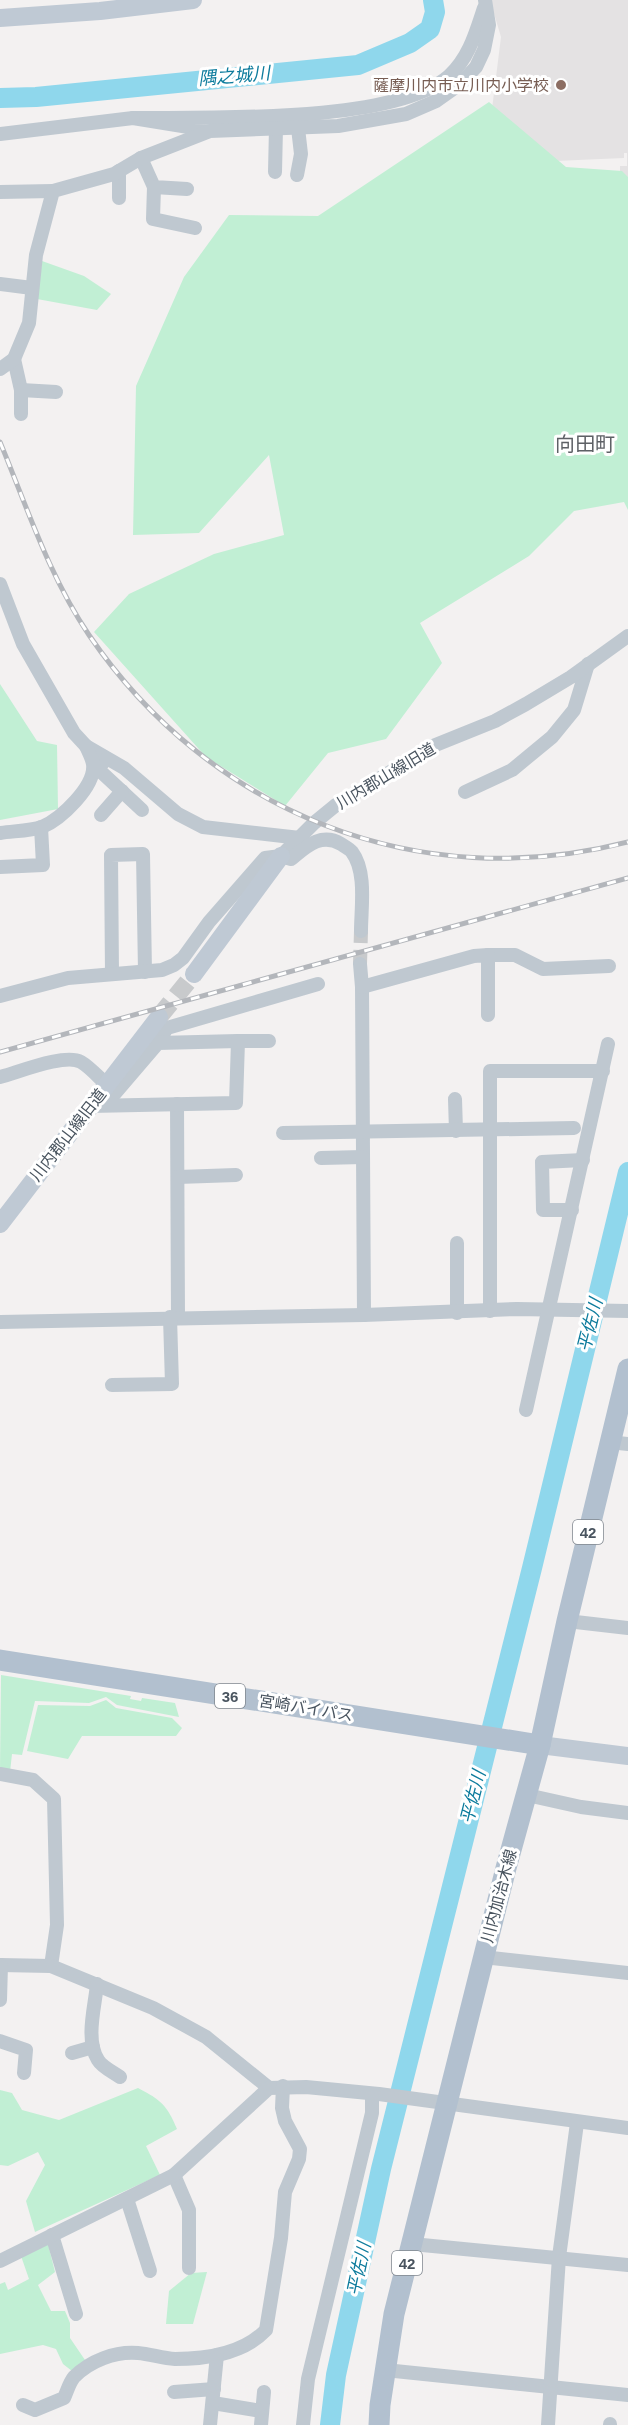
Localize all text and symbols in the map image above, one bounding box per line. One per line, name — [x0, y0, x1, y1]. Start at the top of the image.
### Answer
water label: 隅之城川 — [197, 63, 273, 89]
place label: 薩摩川内市立川内小学校 — [373, 77, 549, 94]
marker: 薩摩川内市立川内小学校 — [554, 78, 568, 92]
district label: 向田町 — [555, 433, 615, 455]
street label: 川内郡山線旧道 — [334, 740, 438, 812]
street label: 川内郡山線旧道 — [27, 1086, 109, 1184]
water label: 平佐川 — [574, 1294, 607, 1354]
road number: 42 — [573, 1520, 603, 1544]
road number: 36 — [215, 1684, 245, 1708]
street label: 宮崎バイパス — [257, 1692, 355, 1724]
water label: 平佐川 — [457, 1766, 490, 1826]
street label: 川内加治木線 — [478, 1847, 520, 1945]
water label: 平佐川 — [344, 2239, 375, 2297]
road number: 42 — [392, 2251, 422, 2275]

